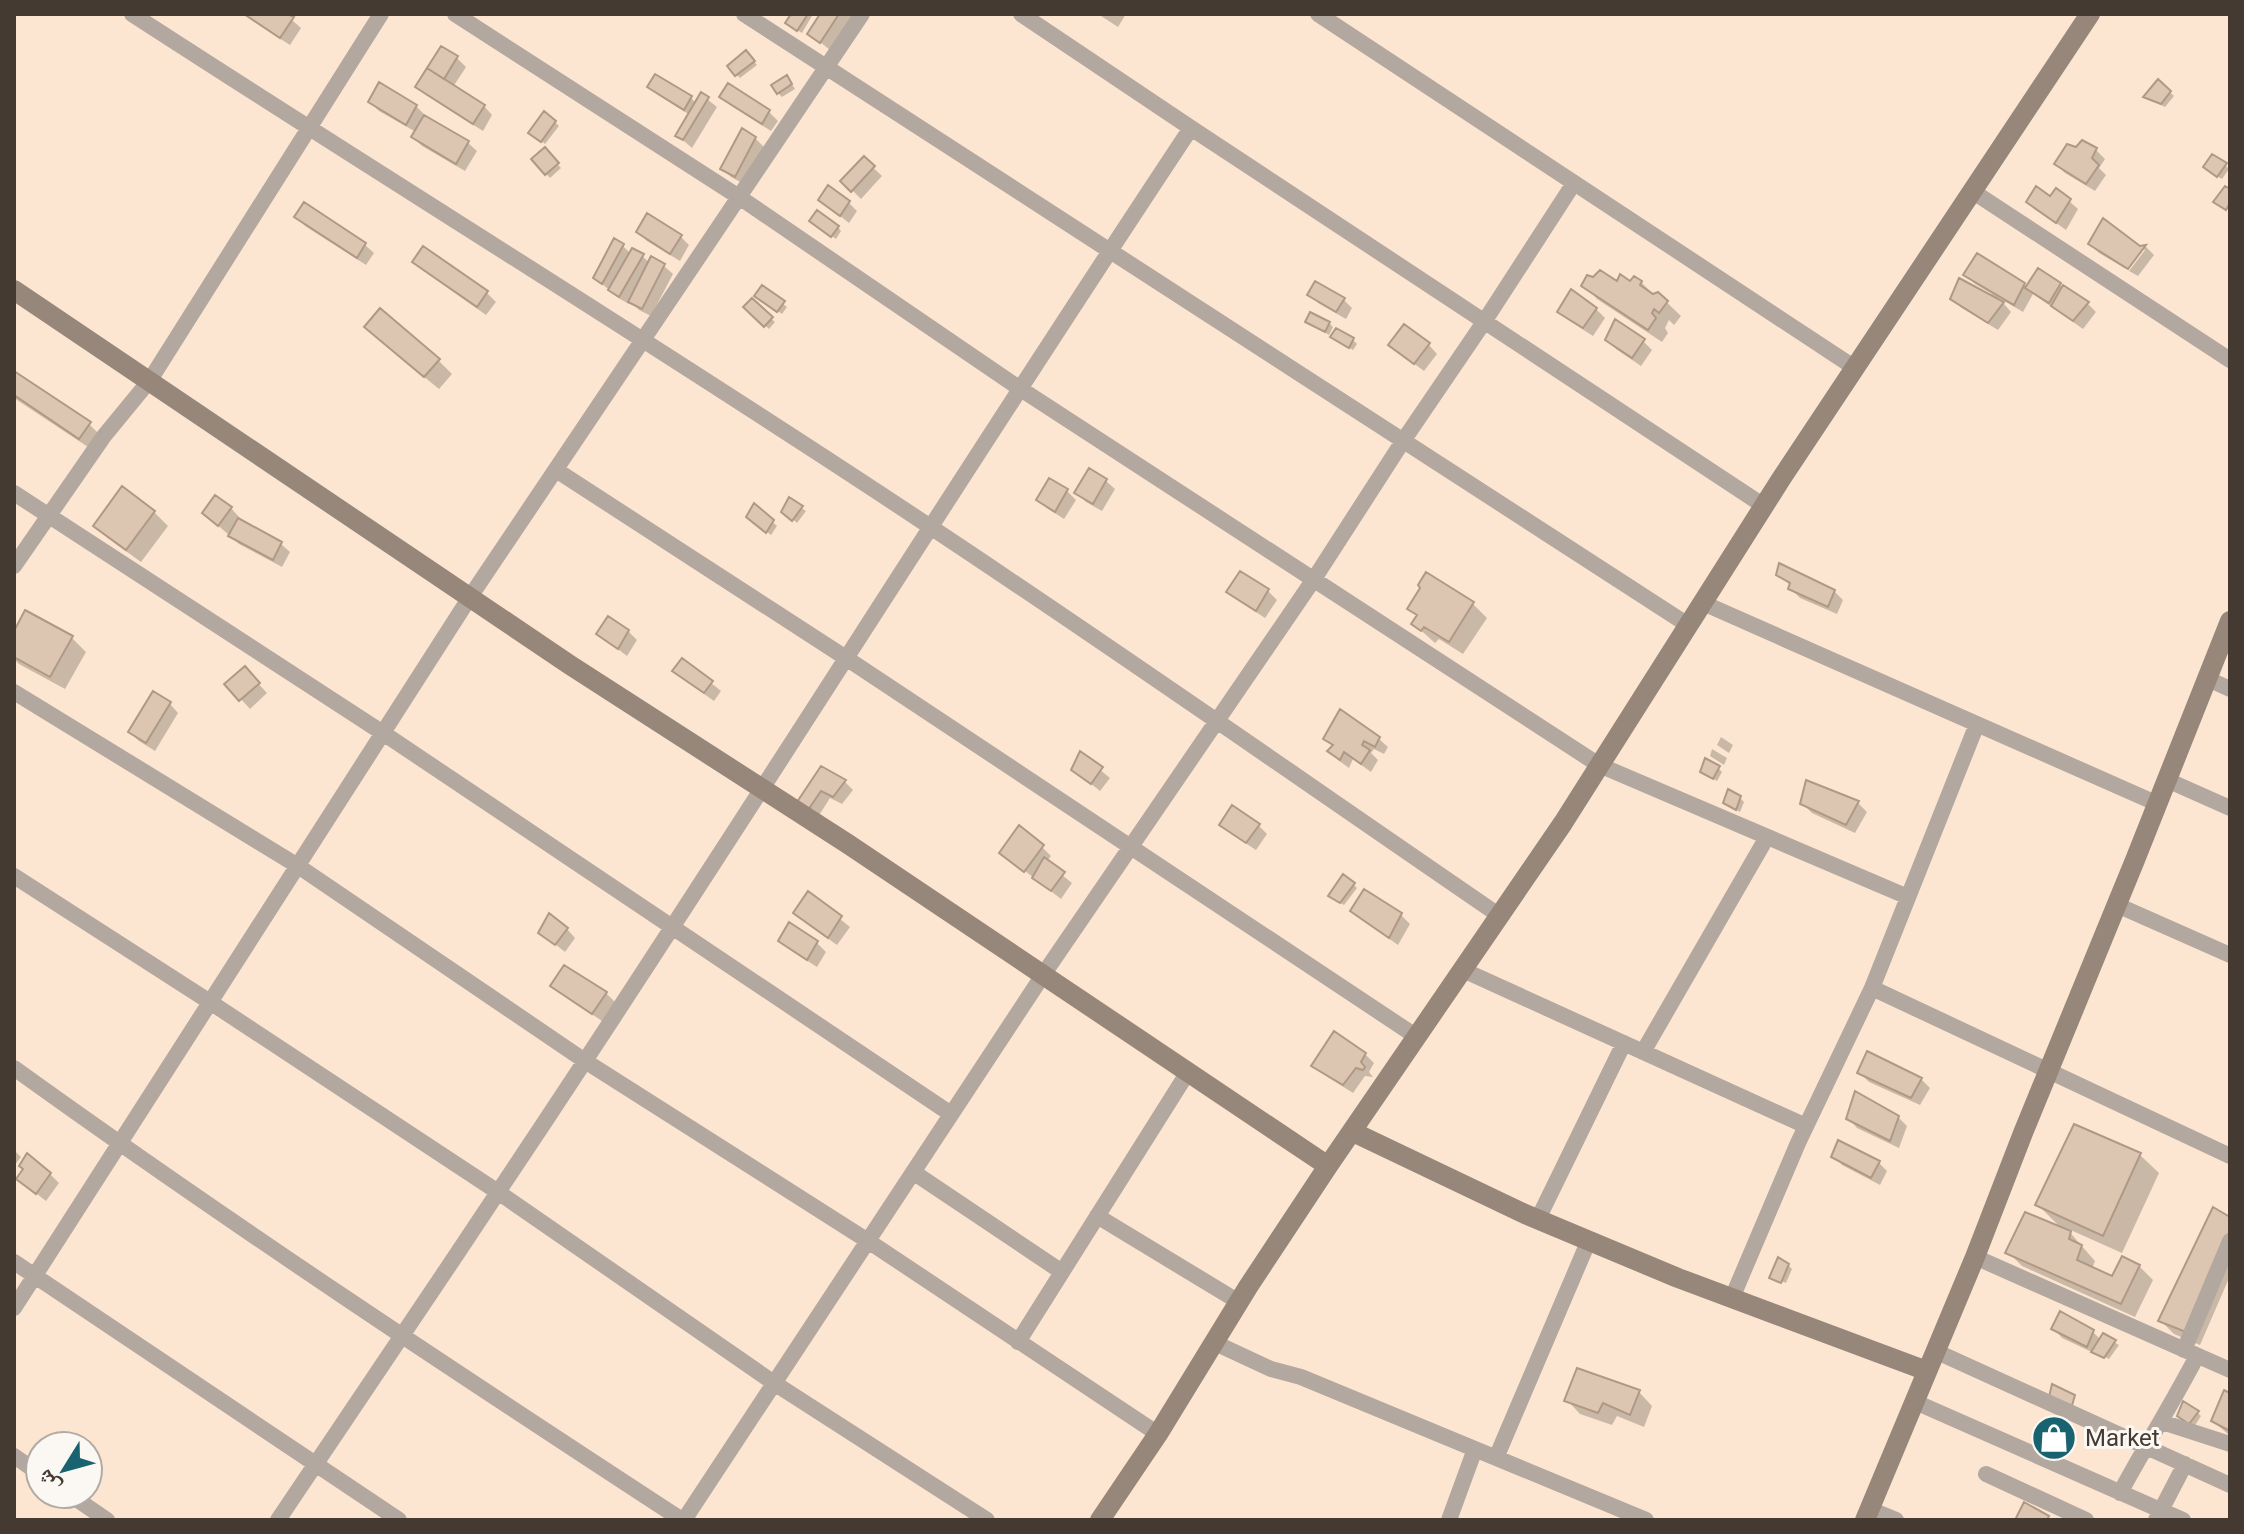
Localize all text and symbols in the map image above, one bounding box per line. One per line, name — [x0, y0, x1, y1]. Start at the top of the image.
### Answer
shop icon: Market — [2030, 1414, 2078, 1462]
place label: Market — [2085, 1424, 2160, 1452]
north arrow — [24, 1430, 104, 1510]
text: ش — [31, 1464, 66, 1499]

